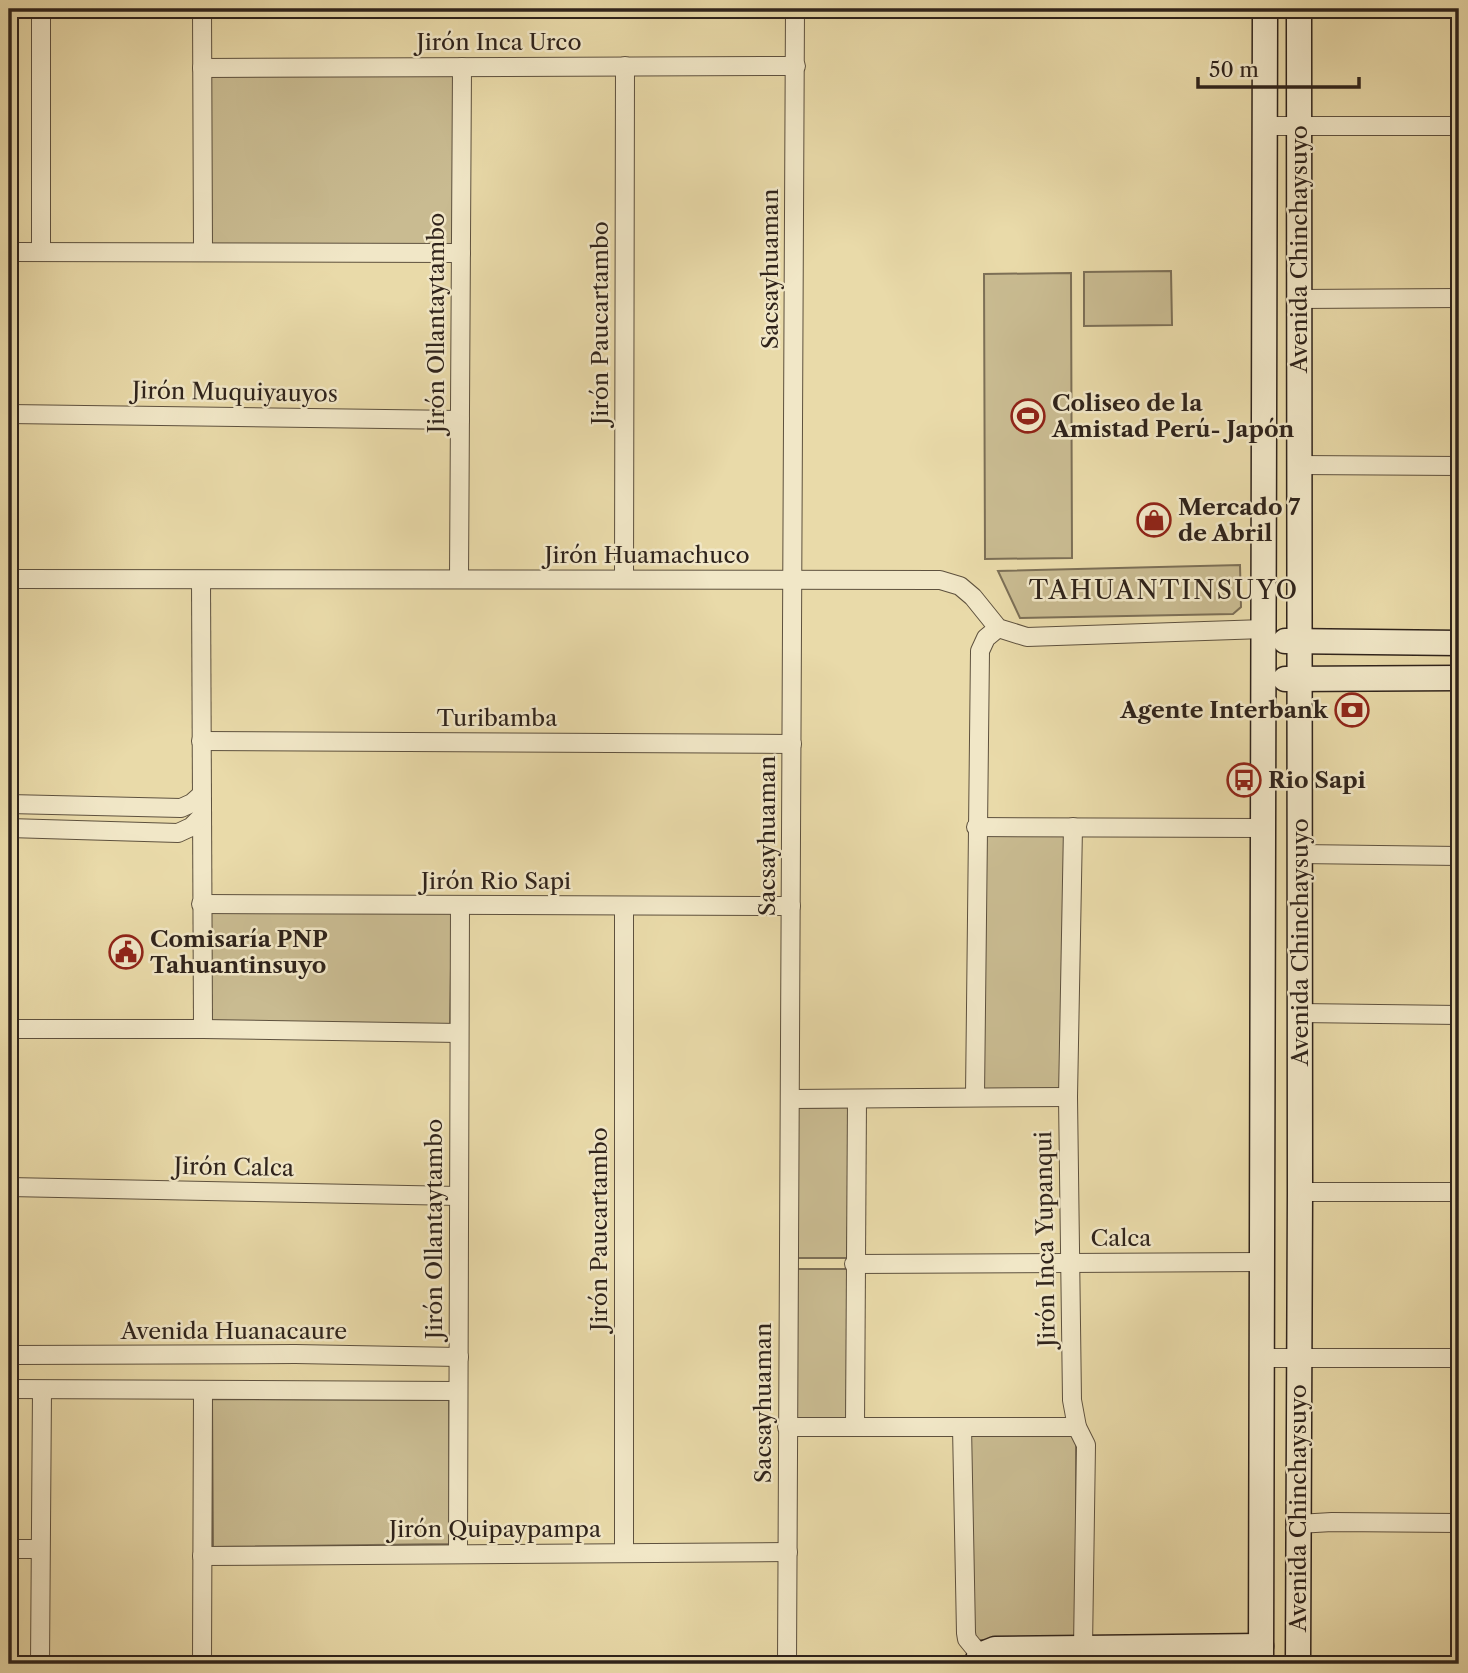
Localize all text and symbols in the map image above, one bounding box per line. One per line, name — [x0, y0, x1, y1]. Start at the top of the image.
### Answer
street label: Jirón Inca Urco — [413, 28, 582, 56]
scale bar — [1198, 46, 1360, 90]
text: 50 m — [1209, 57, 1259, 82]
street label: Avenida Chinchaysuyo — [1285, 125, 1313, 374]
street label: Sacsayhuaman — [756, 189, 784, 349]
street label: Jirón Ollantaytambo — [422, 213, 450, 436]
street label: Jirón Paucartambo — [586, 221, 614, 428]
street label: Jirón Muquiyauyos — [129, 376, 338, 408]
place label: Coliseo de la Amistad Perú- Japón — [1051, 389, 1295, 443]
sports icon: Coliseo de la Amistad Perú- Japón — [1009, 397, 1047, 435]
place label: Mercado 7 de Abril — [1178, 493, 1300, 547]
shop icon: Mercado 7 de Abril — [1135, 501, 1173, 539]
street label: Jirón Huamachuco — [541, 541, 750, 569]
district label: TAHUANTINSUYO — [1029, 574, 1299, 606]
bank icon: Agente Interbank — [1333, 691, 1371, 729]
place label: Agente Interbank — [1119, 696, 1329, 724]
street label: Turibamba — [437, 704, 558, 732]
street label: Sacsayhuaman — [753, 756, 781, 916]
bus stop icon: Rio Sapi — [1225, 761, 1263, 799]
place label: Rio Sapi — [1268, 766, 1366, 794]
street label: Avenida Chinchaysuyo — [1286, 818, 1314, 1067]
street label: Jirón Rio Sapi — [418, 867, 571, 895]
place label: Comisaría PNP Tahuantinsuyo — [150, 925, 328, 979]
public building icon: Comisaría PNP Tahuantinsuyo — [107, 933, 145, 971]
street label: Jirón Ollantaytambo — [420, 1119, 448, 1342]
street label: Jirón Paucartambo — [585, 1127, 613, 1334]
street label: Jirón Inca Yupanqui — [1029, 1131, 1061, 1350]
street label: Jirón Calca — [171, 1152, 295, 1182]
street label: Calca — [1091, 1224, 1152, 1252]
street label: Avenida Huanacaure — [120, 1317, 347, 1345]
street label: Sacsayhuaman — [749, 1323, 777, 1483]
street label: Avenida Chinchaysuyo — [1284, 1384, 1312, 1633]
street label: Jirón Quipaypampa — [386, 1515, 602, 1543]

